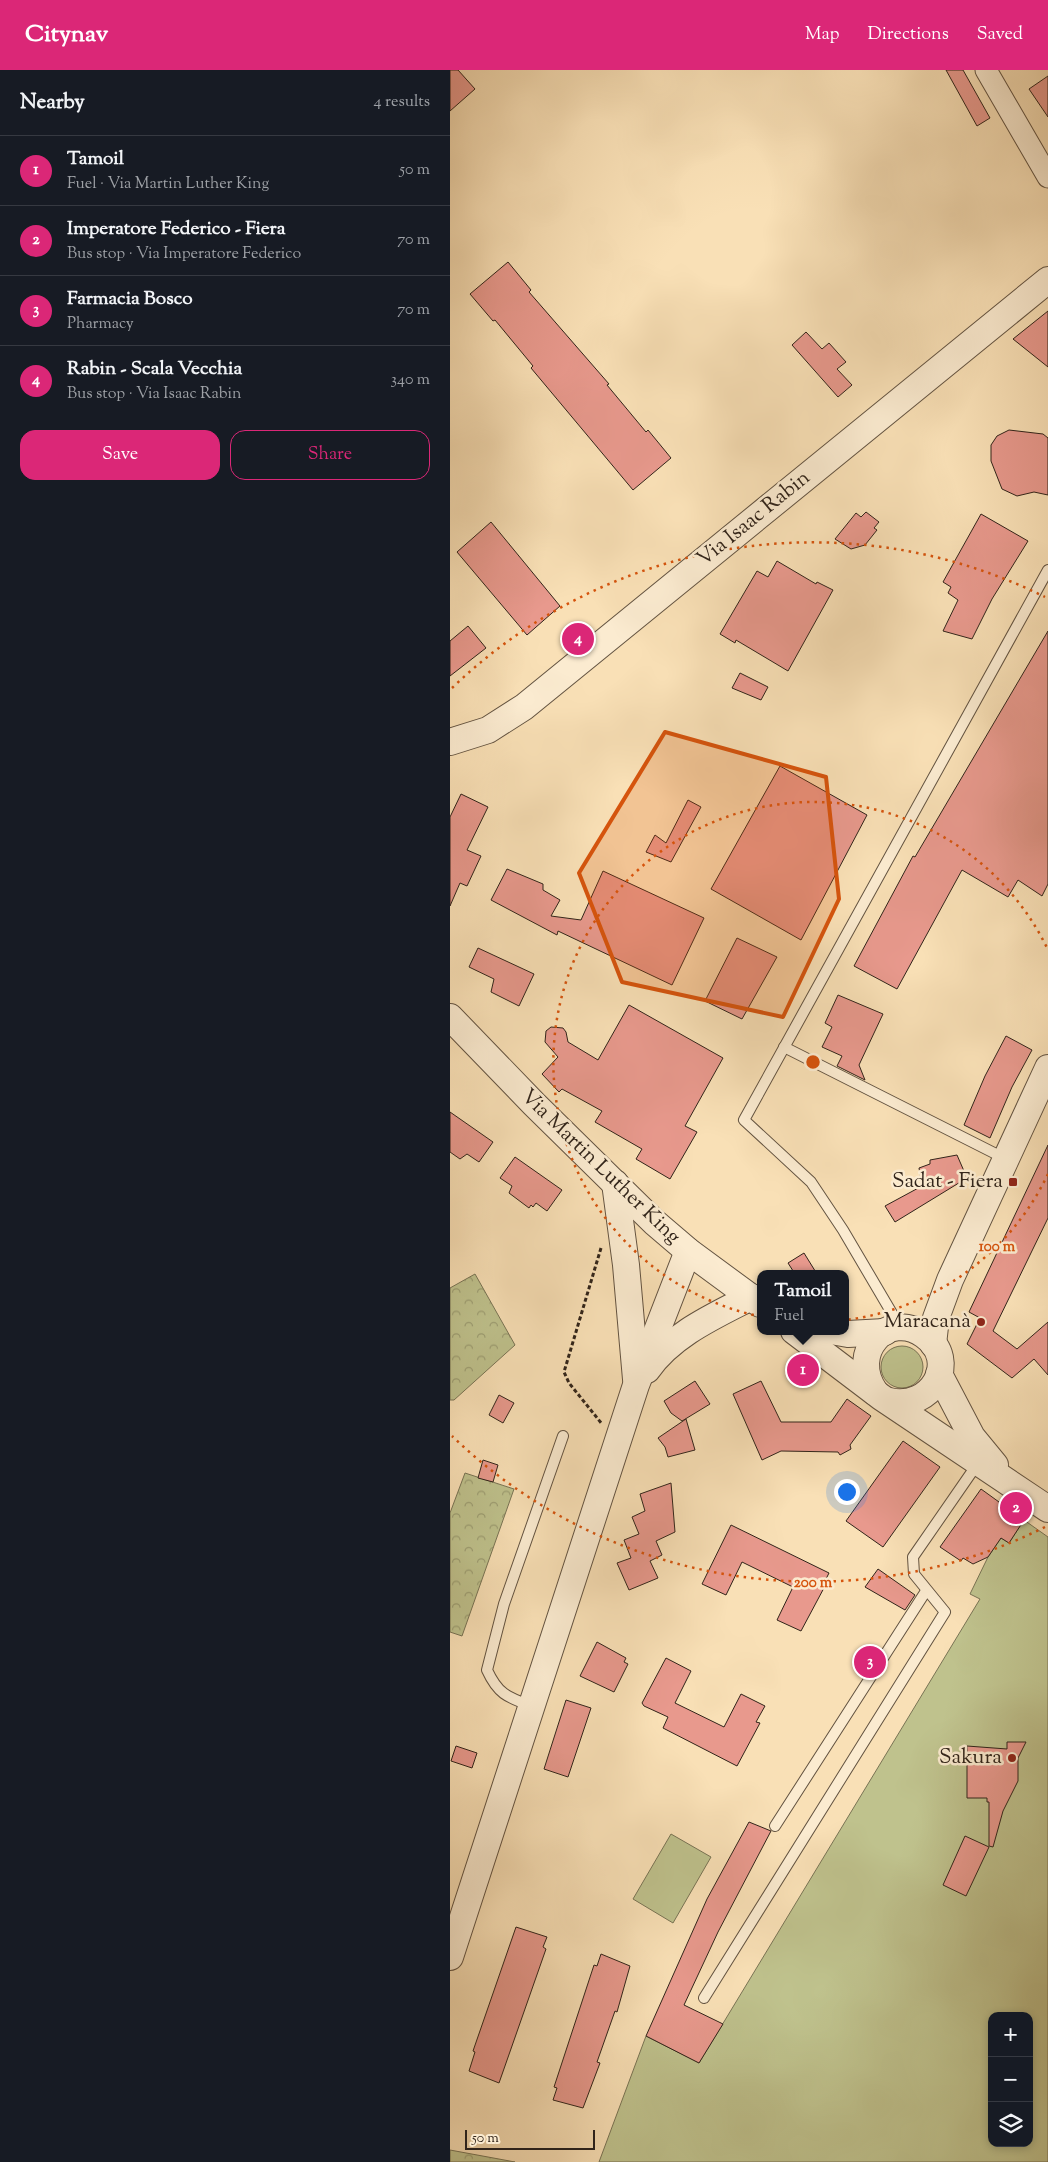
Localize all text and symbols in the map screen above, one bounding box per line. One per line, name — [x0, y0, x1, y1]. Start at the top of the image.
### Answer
text: Citynav — [25, 18, 108, 52]
text: Map — [805, 22, 840, 48]
text: Directions — [868, 22, 949, 48]
text: Saved — [977, 22, 1023, 48]
text: Nearby — [20, 88, 85, 118]
text: 4 results — [374, 91, 430, 114]
text: Tamoil — [67, 146, 124, 173]
text: 1 — [33, 159, 39, 182]
text: 50 m — [399, 159, 430, 182]
text: Fuel · Via Martin Luther King — [67, 173, 269, 196]
text: Imperatore Federico - Fiera — [67, 216, 286, 243]
text: 2 — [32, 229, 40, 252]
text: 70 m — [397, 229, 430, 252]
text: Bus stop · Via Imperatore Federico — [67, 243, 301, 266]
text: Farmacia Bosco — [67, 286, 193, 313]
text: 3 — [33, 299, 39, 322]
text: 70 m — [397, 299, 430, 322]
text: Pharmacy — [67, 313, 134, 336]
text: Rabin - Scala Vecchia — [67, 356, 242, 383]
text: 4 — [32, 369, 40, 392]
text: 340 m — [391, 369, 430, 392]
text: Bus stop · Via Isaac Rabin — [67, 383, 242, 406]
button: Save — [20, 430, 220, 480]
button: Share — [230, 430, 430, 480]
street label: Via Isaac Rabin — [691, 464, 817, 574]
pin: 4 — [562, 620, 594, 658]
centre of rings — [804, 1053, 822, 1071]
street label: Via Martin Luther King — [513, 1082, 687, 1252]
place label: Sadat - Fiera — [892, 1167, 1003, 1197]
marker: Sadat - Fiera — [1007, 1176, 1019, 1188]
text: 100 m — [979, 1237, 1016, 1258]
popup — [757, 1270, 849, 1335]
text: Tamoil — [774, 1278, 832, 1305]
text: Fuel — [774, 1305, 804, 1328]
place label: Maracanà — [884, 1307, 971, 1337]
marker: Maracanà — [975, 1316, 987, 1328]
pin: 1 — [787, 1351, 819, 1389]
your location — [834, 1479, 860, 1505]
pin: 2 — [1000, 1489, 1032, 1527]
text: 200 m — [794, 1573, 833, 1594]
pin: 3 — [854, 1643, 886, 1681]
place label: Sakura — [939, 1743, 1002, 1773]
marker: Sakura — [1006, 1752, 1018, 1764]
map controls — [988, 2012, 1033, 2147]
button: + — [988, 2012, 1033, 2057]
button: − — [988, 2057, 1033, 2102]
button: layers — [988, 2102, 1033, 2147]
scale bar — [465, 2127, 595, 2150]
text: 50 m — [472, 2129, 499, 2149]

